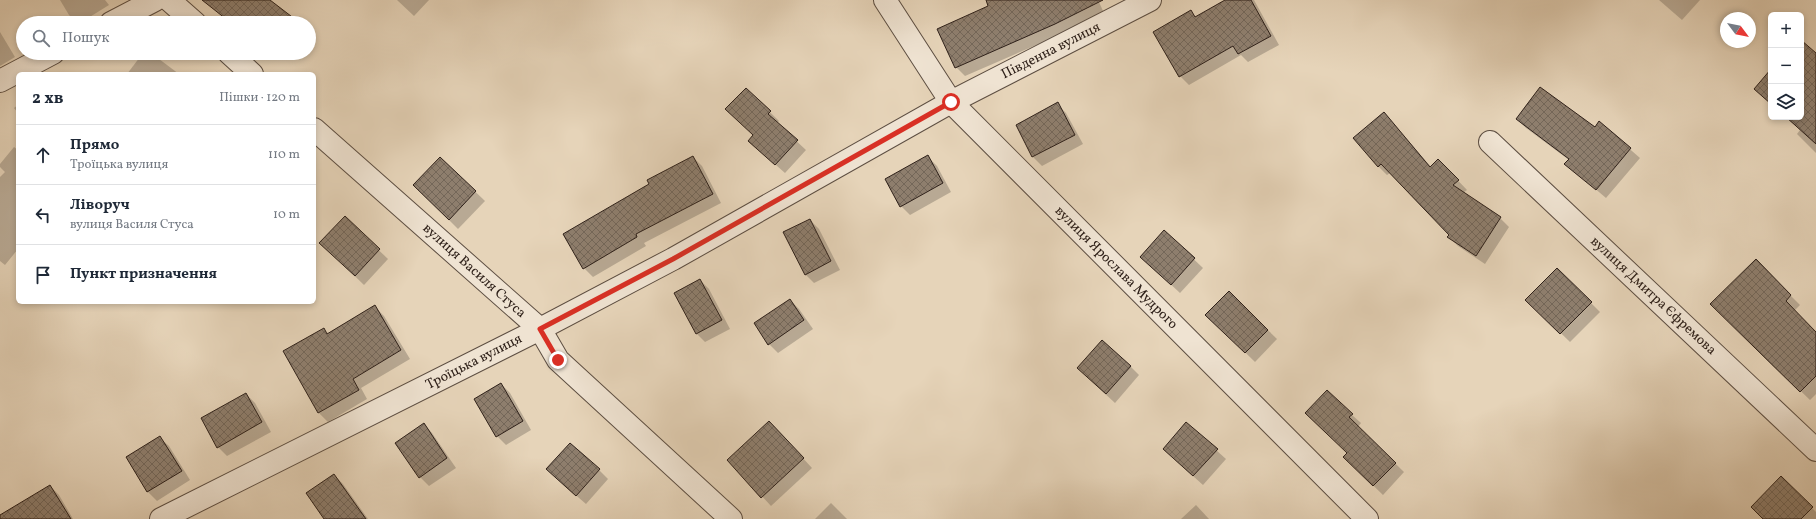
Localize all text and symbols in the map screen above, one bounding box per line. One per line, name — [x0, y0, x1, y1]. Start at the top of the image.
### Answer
north arrow — [1720, 12, 1756, 48]
map controls — [1768, 12, 1804, 120]
button: + — [1768, 12, 1804, 48]
search box — [16, 16, 316, 60]
street label: Південна вулиця — [998, 18, 1104, 84]
icon: search — [30, 27, 52, 49]
text: Пошук — [62, 28, 110, 49]
button: − — [1768, 48, 1804, 84]
button: layers — [1768, 84, 1804, 120]
text: 2 хв — [32, 87, 64, 110]
text: Пішки · 120 m — [219, 89, 300, 107]
route start — [942, 93, 960, 111]
text: Прямо — [70, 135, 119, 156]
icon: ahead — [32, 144, 54, 166]
text: 110 m — [268, 146, 300, 164]
text: Троїцька вулиця — [70, 156, 168, 174]
text: Ліворуч — [70, 195, 130, 216]
street label: вулиця Ярослава Мудрого — [1050, 202, 1182, 334]
icon: left — [32, 204, 54, 226]
text: 10 m — [273, 206, 300, 224]
text: вулиця Василя Стуса — [70, 216, 194, 234]
street label: вулиця Василя Стуса — [418, 219, 530, 323]
street label: вулиця Дмитра Єфремова — [1586, 232, 1720, 360]
icon: arrive — [32, 264, 54, 286]
text: Пункт призначення — [70, 264, 217, 285]
street label: Троїцька вулиця — [423, 330, 525, 394]
route end — [549, 351, 567, 369]

